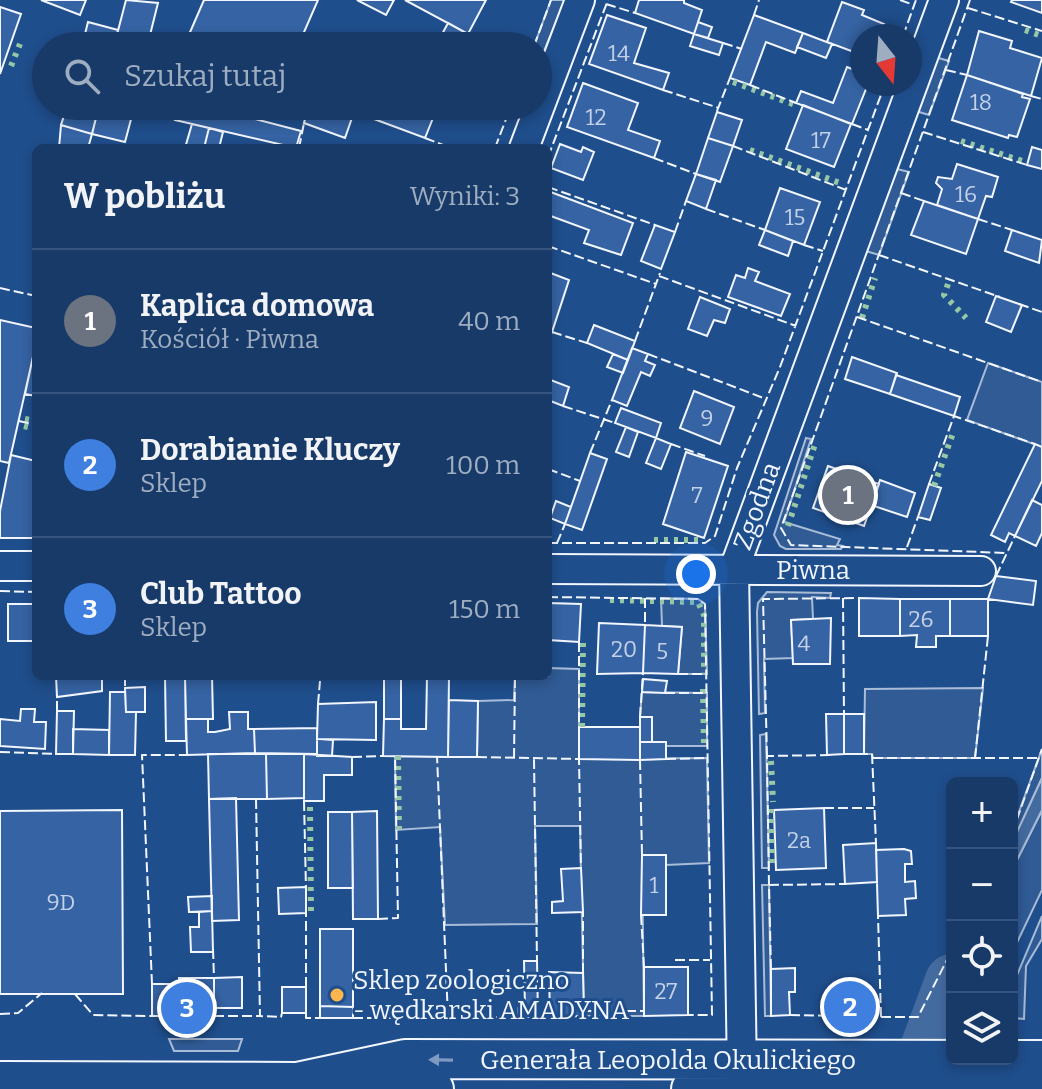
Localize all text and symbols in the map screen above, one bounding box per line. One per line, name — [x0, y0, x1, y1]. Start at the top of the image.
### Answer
north arrow — [850, 24, 922, 96]
search box — [32, 32, 552, 120]
house number: 14 — [608, 40, 630, 67]
icon: search — [60, 54, 104, 98]
text: Szukaj tutaj — [124, 58, 286, 94]
house number: 18 — [970, 89, 992, 116]
house number: 12 — [586, 104, 606, 131]
house number: 17 — [811, 127, 831, 154]
text: W pobliżu — [64, 176, 225, 217]
text: Wyniki: 3 — [410, 181, 520, 212]
house number: 16 — [955, 181, 977, 208]
house number: 15 — [785, 204, 805, 231]
text: Kaplica domowa — [140, 288, 374, 324]
text: 1 — [84, 306, 96, 337]
text: 40 m — [458, 306, 520, 337]
text: Kościół · Piwna — [140, 324, 319, 355]
house number: 9 — [701, 405, 713, 432]
text: Dorabianie Kluczy — [140, 432, 400, 468]
text: 2 — [83, 450, 97, 481]
text: 100 m — [446, 450, 520, 481]
street label: Zgodna — [727, 458, 787, 554]
pin: 1 — [822, 465, 874, 525]
text: Sklep — [140, 468, 207, 499]
house number: 7 — [691, 482, 703, 509]
your location — [676, 554, 716, 594]
street label: Piwna — [776, 555, 850, 586]
text: Club Tattoo — [140, 576, 302, 612]
text: 3 — [83, 594, 97, 625]
text: 150 m — [449, 594, 520, 625]
house number: 26 — [909, 606, 933, 633]
text: Sklep — [140, 612, 207, 643]
house number: 4 — [798, 630, 811, 657]
house number: 20 — [611, 636, 637, 663]
house number: 5 — [656, 638, 668, 665]
map controls — [946, 777, 1018, 1065]
button: + — [946, 777, 1018, 849]
house number: 2a — [787, 827, 811, 854]
button: − — [946, 849, 1018, 921]
house number: 1 — [650, 872, 659, 899]
house number: 9D — [47, 889, 75, 916]
button: locate — [946, 921, 1018, 993]
place label: Sklep zoologiczno - wędkarski AMADYNA — [353, 965, 629, 1026]
pin: 2 — [824, 977, 876, 1037]
pin: 3 — [161, 978, 213, 1038]
house number: 27 — [655, 978, 677, 1005]
marker: Sklep zoologiczno - wędkarski AMADYNA — [328, 986, 346, 1004]
button: layers — [946, 993, 1018, 1065]
street label: Generała Leopolda Okulickiego — [480, 1045, 856, 1076]
one-way arrow — [428, 1054, 453, 1066]

